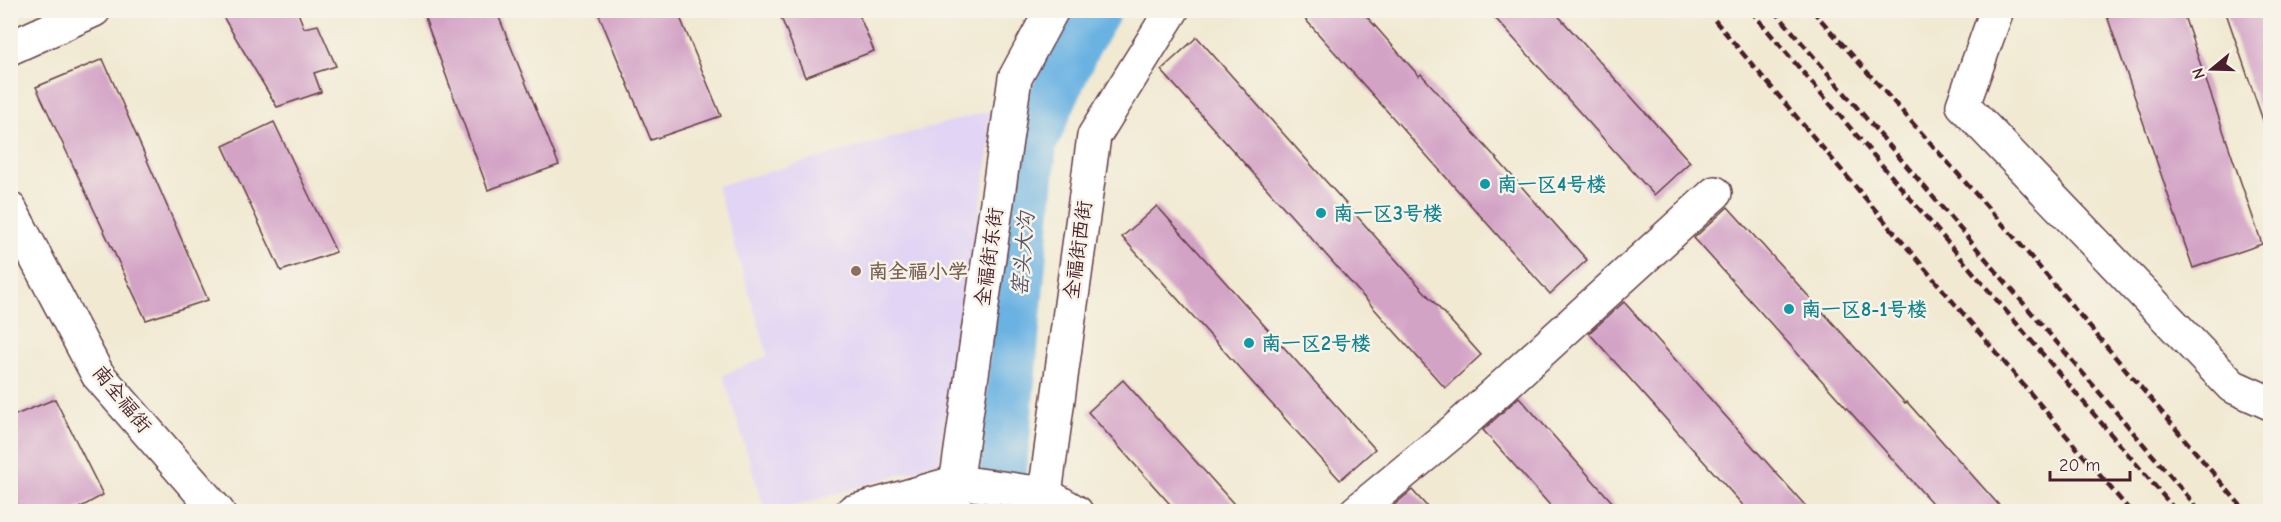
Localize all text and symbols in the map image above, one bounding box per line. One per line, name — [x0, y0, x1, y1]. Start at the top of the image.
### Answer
north arrow — [2182, 39, 2242, 99]
text: N — [2189, 66, 2209, 81]
place label: 南一区4号楼 — [1497, 173, 1606, 196]
marker: 南一区4号楼 — [1478, 177, 1492, 191]
street label: 全福街西街 — [1060, 199, 1096, 301]
place label: 南一区3号楼 — [1333, 202, 1443, 225]
street label: 全福街东街 — [971, 206, 1007, 308]
marker: 南一区3号楼 — [1314, 206, 1328, 220]
water label: 窑头大沟 — [1007, 209, 1039, 297]
place label: 南全福小学 — [868, 260, 968, 283]
marker: 南全福小学 — [849, 264, 863, 278]
place label: 南一区8-1号楼 — [1801, 298, 1927, 321]
marker: 南一区8-1号楼 — [1782, 302, 1796, 316]
place label: 南一区2号楼 — [1261, 332, 1371, 355]
marker: 南一区2号楼 — [1242, 336, 1256, 350]
street label: 南全福街 — [88, 361, 156, 437]
scale bar — [2050, 444, 2130, 482]
text: 20 m — [2059, 455, 2100, 476]

